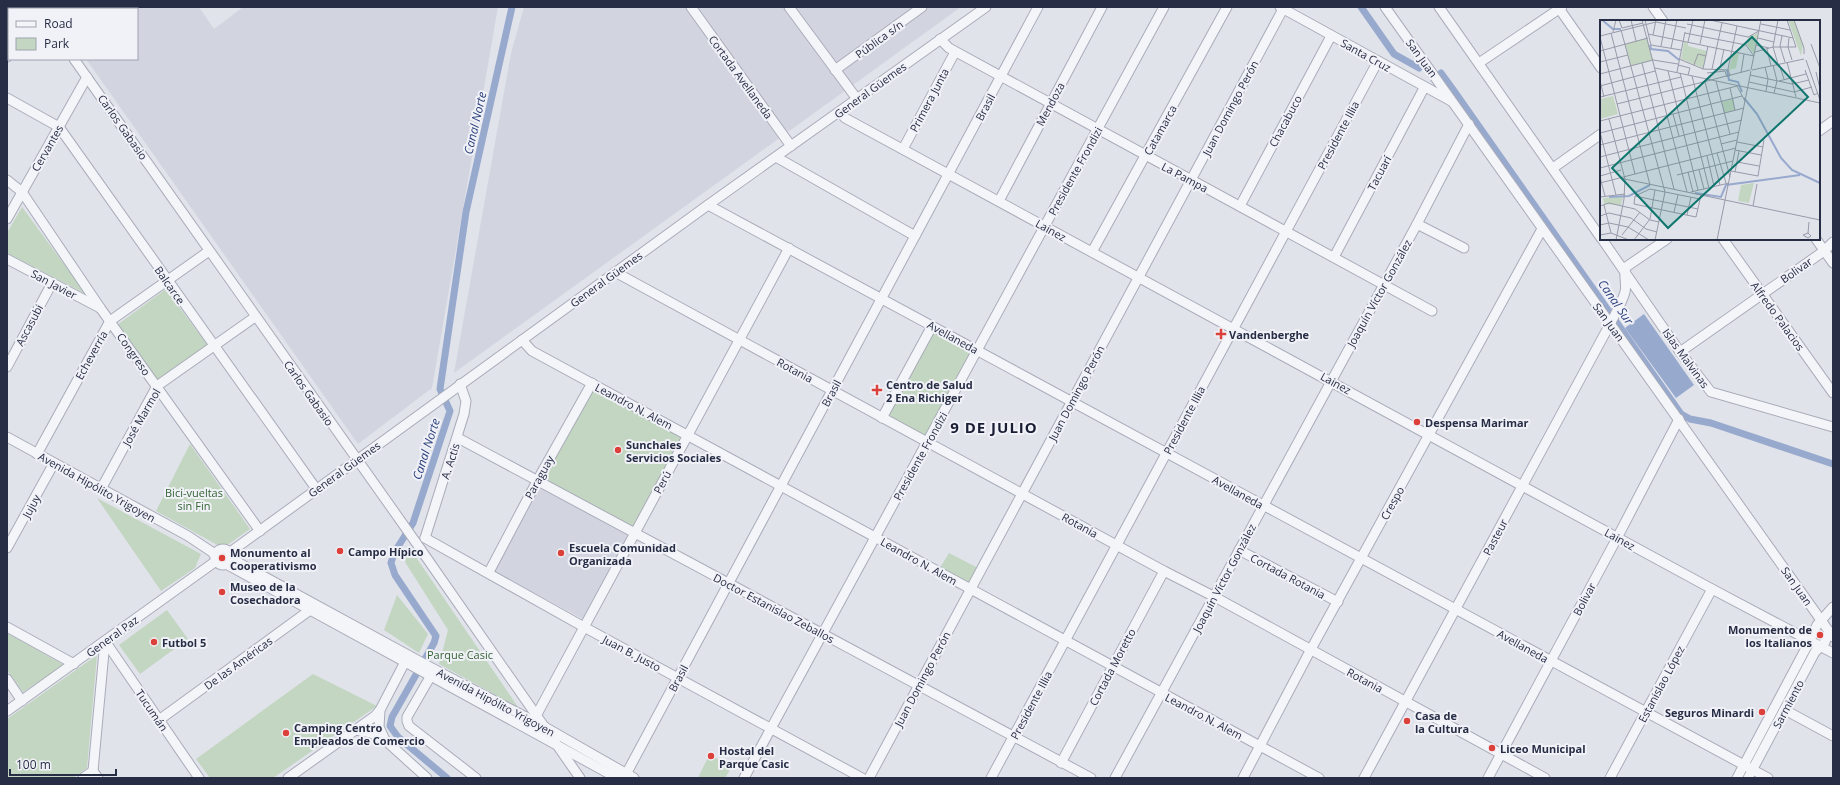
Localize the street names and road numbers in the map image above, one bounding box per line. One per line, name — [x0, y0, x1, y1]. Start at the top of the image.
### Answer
street label: Pública s/n — [852, 16, 906, 62]
street label: Cortada Avellaneda — [706, 32, 776, 122]
street label: Santa Cruz — [1338, 35, 1394, 75]
street label: San Juan — [1403, 36, 1441, 80]
street label: Juan Domingo Perón — [1198, 58, 1261, 159]
street label: General Güemes — [831, 59, 909, 121]
street label: Primera Junta — [906, 65, 952, 135]
street label: Mendoza — [1032, 80, 1068, 128]
street label: Carlos Gabasio — [95, 91, 151, 163]
street label: Brasil — [972, 91, 998, 123]
street label: Chacabuco — [1265, 92, 1305, 149]
street label: Presidente Illia — [1314, 98, 1362, 172]
street label: Catamarca — [1140, 102, 1180, 158]
street label: Cervantes — [28, 122, 66, 174]
street label: Presidente Frondizi — [1044, 124, 1106, 218]
street label: Tacuarí — [1364, 153, 1395, 193]
street label: La Pampa — [1159, 159, 1211, 195]
street label: Lainez — [1033, 216, 1069, 244]
street label: Joaquín Víctor González — [1343, 237, 1415, 350]
street label: General Güemes — [567, 248, 645, 310]
street label: Bolivar — [1777, 253, 1815, 286]
street label: Balcarce — [151, 263, 189, 307]
street label: San Javier — [29, 266, 80, 303]
street label: Alfredo Palacios — [1748, 278, 1808, 354]
street label: San Juan — [1590, 300, 1628, 344]
street label: Ascasubi — [12, 302, 46, 348]
street label: Avellaneda — [925, 317, 981, 357]
street label: Islas Malvinas — [1659, 325, 1713, 391]
street label: Echeverría — [71, 328, 111, 382]
street label: Congreso — [114, 330, 154, 379]
street label: Juan Domingo Perón — [1044, 343, 1107, 444]
street label: Rotania — [774, 354, 816, 386]
street label: Carlos Gabasio — [281, 357, 337, 429]
street label: Lainez — [1318, 369, 1354, 397]
street label: Brasil — [818, 377, 844, 409]
street label: Leandro N. Alem — [593, 379, 675, 433]
street label: Presidente Illia — [1160, 383, 1208, 457]
street label: José Marmol — [118, 386, 163, 449]
street label: Presidente Frondizi — [889, 409, 951, 503]
street label: General Güemes — [305, 438, 383, 500]
street label: A. Actis — [437, 441, 463, 481]
street label: Avenida Hipólito Yrigoyen — [36, 449, 158, 525]
street label: Paraguay — [521, 452, 557, 501]
street label: Perú — [650, 468, 674, 496]
street label: Avellaneda — [1210, 472, 1266, 512]
street label: Crespo — [1377, 483, 1408, 522]
street label: Jujuy — [18, 491, 44, 521]
street label: Rotania — [1059, 509, 1101, 541]
street label: Pasteur — [1479, 516, 1511, 558]
street label: Joaquín Víctor González — [1189, 521, 1259, 636]
street label: Lainez — [1602, 525, 1638, 553]
street label: Leandro N. Alem — [878, 534, 960, 588]
street label: Cortada Rotania — [1248, 550, 1328, 602]
street label: San Juan — [1778, 564, 1816, 608]
street label: Doctor Estanislao Zeballos — [711, 570, 837, 646]
street label: Bolivar — [1569, 579, 1599, 618]
street label: General Paz — [83, 612, 141, 660]
street label: Cortada Moretto — [1085, 625, 1139, 708]
street label: Avellaneda — [1495, 626, 1551, 666]
street label: Juan Domingo Perón — [890, 629, 953, 730]
street label: Juan B. Justo — [599, 631, 664, 675]
street label: De las Américas — [201, 633, 275, 693]
street label: Estanislao López — [1634, 643, 1688, 725]
street label: Brasil — [665, 662, 691, 694]
street label: Rotania — [1344, 664, 1386, 696]
street label: Avenida Hipólito Yrigoyen — [434, 665, 558, 739]
street label: Presidente Illia — [1007, 668, 1055, 742]
street label: Sarmiento — [1769, 677, 1807, 731]
street label: Tucumán — [132, 686, 172, 734]
street label: Leandro N. Alem — [1163, 689, 1245, 743]

